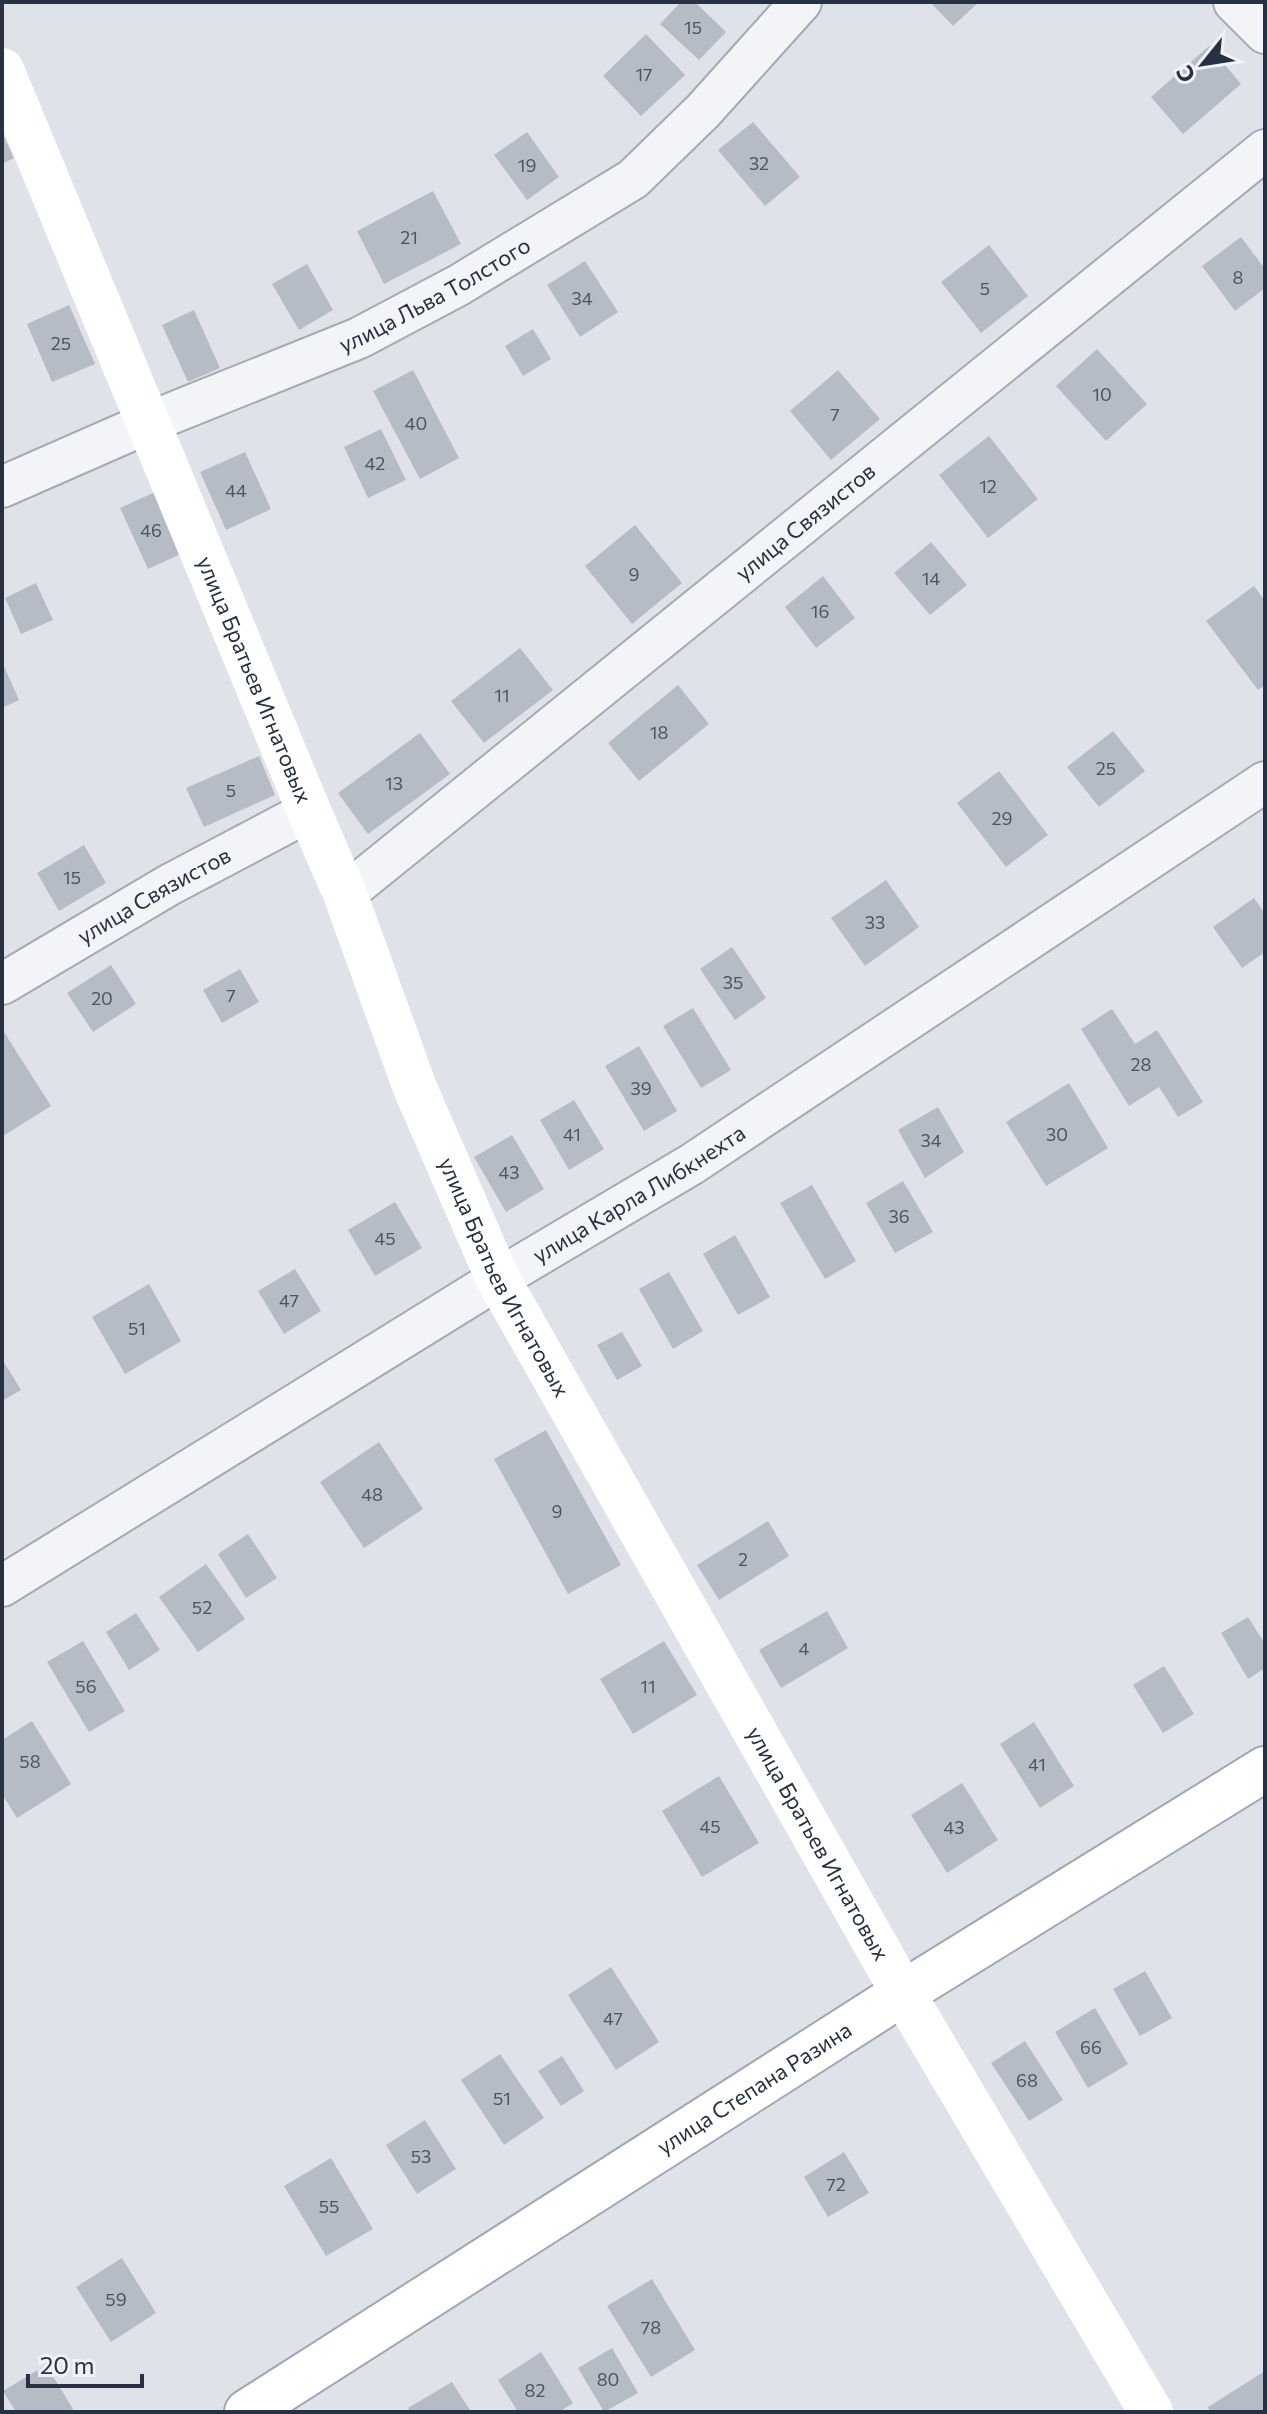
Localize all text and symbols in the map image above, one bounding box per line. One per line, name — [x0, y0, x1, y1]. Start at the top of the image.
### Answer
house number: 15 — [684, 16, 702, 38]
north arrow — [1163, 24, 1243, 104]
text: С — [1170, 61, 1201, 88]
house number: 17 — [635, 63, 653, 85]
house number: 32 — [749, 152, 769, 174]
house number: 19 — [518, 154, 536, 176]
house number: 21 — [400, 226, 418, 248]
street label: улица Льва Толстого — [335, 231, 535, 358]
house number: 8 — [1233, 266, 1244, 288]
house number: 5 — [980, 277, 990, 299]
house number: 34 — [571, 287, 593, 309]
house number: 25 — [51, 332, 71, 354]
house number: 10 — [1092, 383, 1112, 405]
house number: 7 — [830, 403, 840, 425]
house number: 40 — [405, 412, 427, 434]
house number: 42 — [365, 452, 385, 474]
street label: улица Связистов — [730, 457, 880, 586]
house number: 12 — [979, 475, 997, 497]
house number: 44 — [225, 479, 247, 501]
house number: 46 — [140, 519, 162, 541]
street label: улица Братьев Игнатовых — [192, 552, 318, 807]
house number: 9 — [629, 563, 639, 585]
house number: 14 — [922, 567, 940, 589]
house number: 16 — [811, 600, 829, 622]
house number: 11 — [494, 684, 510, 706]
house number: 18 — [650, 721, 668, 743]
house number: 25 — [1096, 757, 1116, 779]
house number: 13 — [385, 772, 403, 794]
house number: 5 — [226, 779, 236, 801]
house number: 29 — [992, 807, 1012, 829]
street label: улица Связистов — [72, 841, 235, 949]
house number: 15 — [63, 866, 81, 888]
house number: 33 — [865, 911, 885, 933]
house number: 35 — [723, 971, 743, 993]
house number: 7 — [226, 984, 236, 1006]
house number: 20 — [91, 987, 113, 1009]
house number: 28 — [1131, 1053, 1152, 1075]
house number: 39 — [630, 1077, 652, 1099]
street label: улица Карла Либкнехта — [528, 1118, 750, 1268]
house number: 41 — [563, 1123, 581, 1145]
house number: 30 — [1046, 1123, 1068, 1145]
house number: 34 — [920, 1129, 942, 1151]
street label: улица Братьев Игнатовых — [434, 1153, 576, 1402]
house number: 43 — [498, 1161, 520, 1183]
house number: 36 — [888, 1205, 910, 1227]
house number: 45 — [374, 1227, 396, 1249]
house number: 47 — [279, 1289, 299, 1311]
house number: 51 — [128, 1317, 146, 1339]
house number: 48 — [361, 1483, 383, 1505]
house number: 9 — [552, 1500, 562, 1522]
house number: 2 — [738, 1548, 748, 1570]
house number: 52 — [192, 1596, 212, 1618]
house number: 4 — [799, 1637, 810, 1659]
house number: 56 — [75, 1675, 97, 1697]
house number: 11 — [640, 1675, 656, 1697]
street label: улица Братьев Игнатовых — [742, 1721, 896, 1965]
house number: 58 — [19, 1750, 41, 1772]
house number: 41 — [1028, 1753, 1046, 1775]
house number: 45 — [699, 1815, 721, 1837]
house number: 43 — [943, 1816, 965, 1838]
house number: 47 — [603, 2007, 623, 2029]
street label: улица Степана Разина — [652, 2015, 856, 2160]
house number: 66 — [1080, 2036, 1102, 2058]
house number: 68 — [1016, 2069, 1038, 2091]
house number: 51 — [493, 2087, 511, 2109]
house number: 53 — [411, 2145, 431, 2167]
house number: 72 — [826, 2173, 846, 2195]
house number: 55 — [319, 2195, 339, 2217]
house number: 59 — [105, 2288, 127, 2310]
house number: 78 — [641, 2316, 661, 2338]
scale bar — [28, 2338, 142, 2388]
text: 20 m — [40, 2350, 94, 2379]
house number: 80 — [597, 2368, 619, 2390]
house number: 82 — [525, 2379, 545, 2401]

